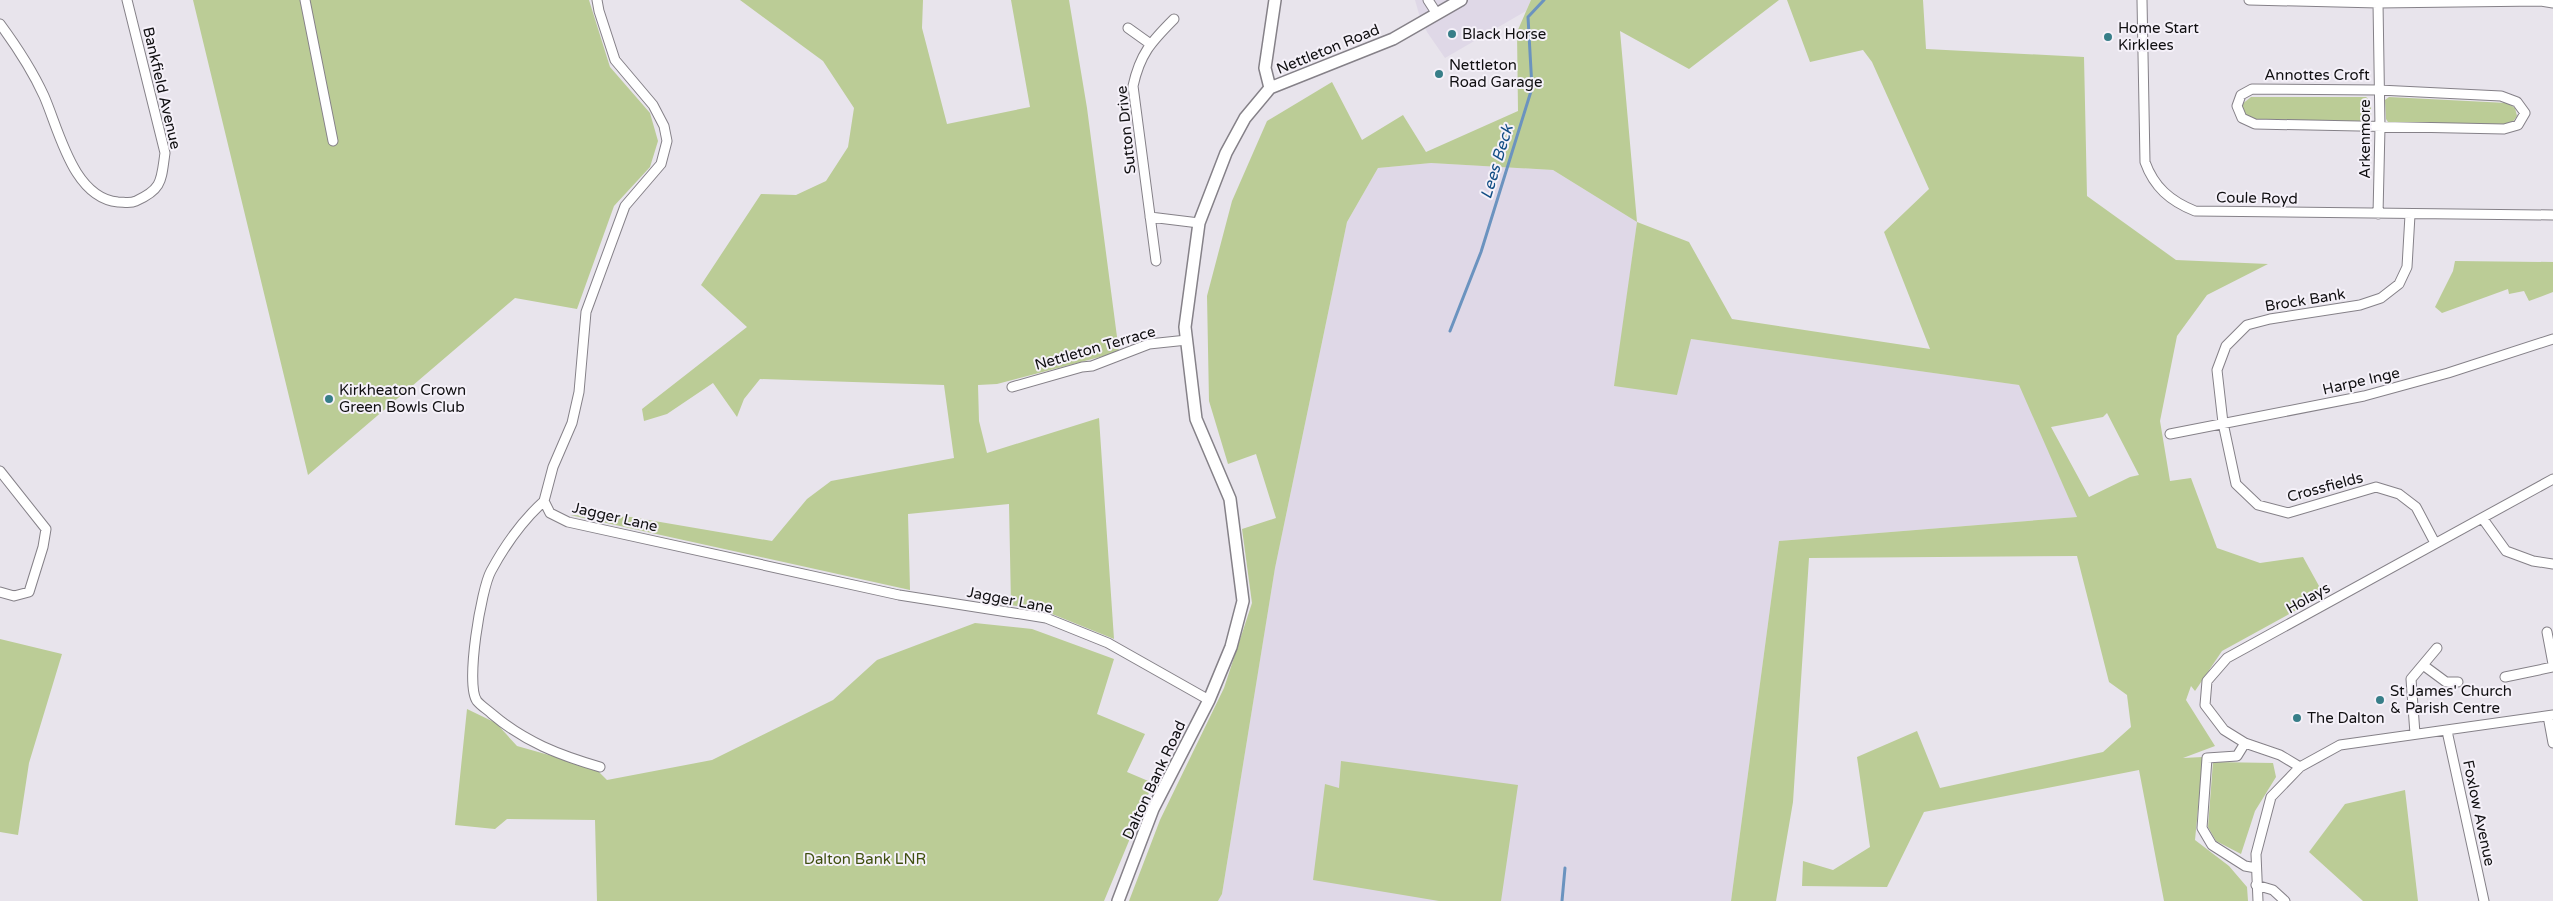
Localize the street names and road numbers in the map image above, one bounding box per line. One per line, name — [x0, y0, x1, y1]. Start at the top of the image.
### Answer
street label: Nettleton Road — [1274, 20, 1382, 78]
street label: Bankfield Avenue — [139, 25, 185, 151]
street label: Annottes Croft — [2264, 66, 2370, 84]
street label: Sutton Drive — [1112, 85, 1140, 175]
street label: Arkenmore — [2356, 99, 2374, 179]
street label: Coule Royd — [2216, 188, 2298, 208]
street label: Brock Bank — [2264, 285, 2346, 315]
street label: Nettleton Terrace — [1033, 322, 1157, 374]
street label: Harpe Inge — [2321, 363, 2401, 399]
street label: Crossfields — [2285, 468, 2365, 506]
street label: Jagger Lane — [570, 498, 660, 536]
street label: Holays — [2283, 579, 2333, 617]
street label: Jagger Lane — [965, 583, 1055, 617]
street label: Dalton Bank Road — [1119, 718, 1189, 842]
street label: Foxlow Avenue — [2459, 758, 2499, 868]

